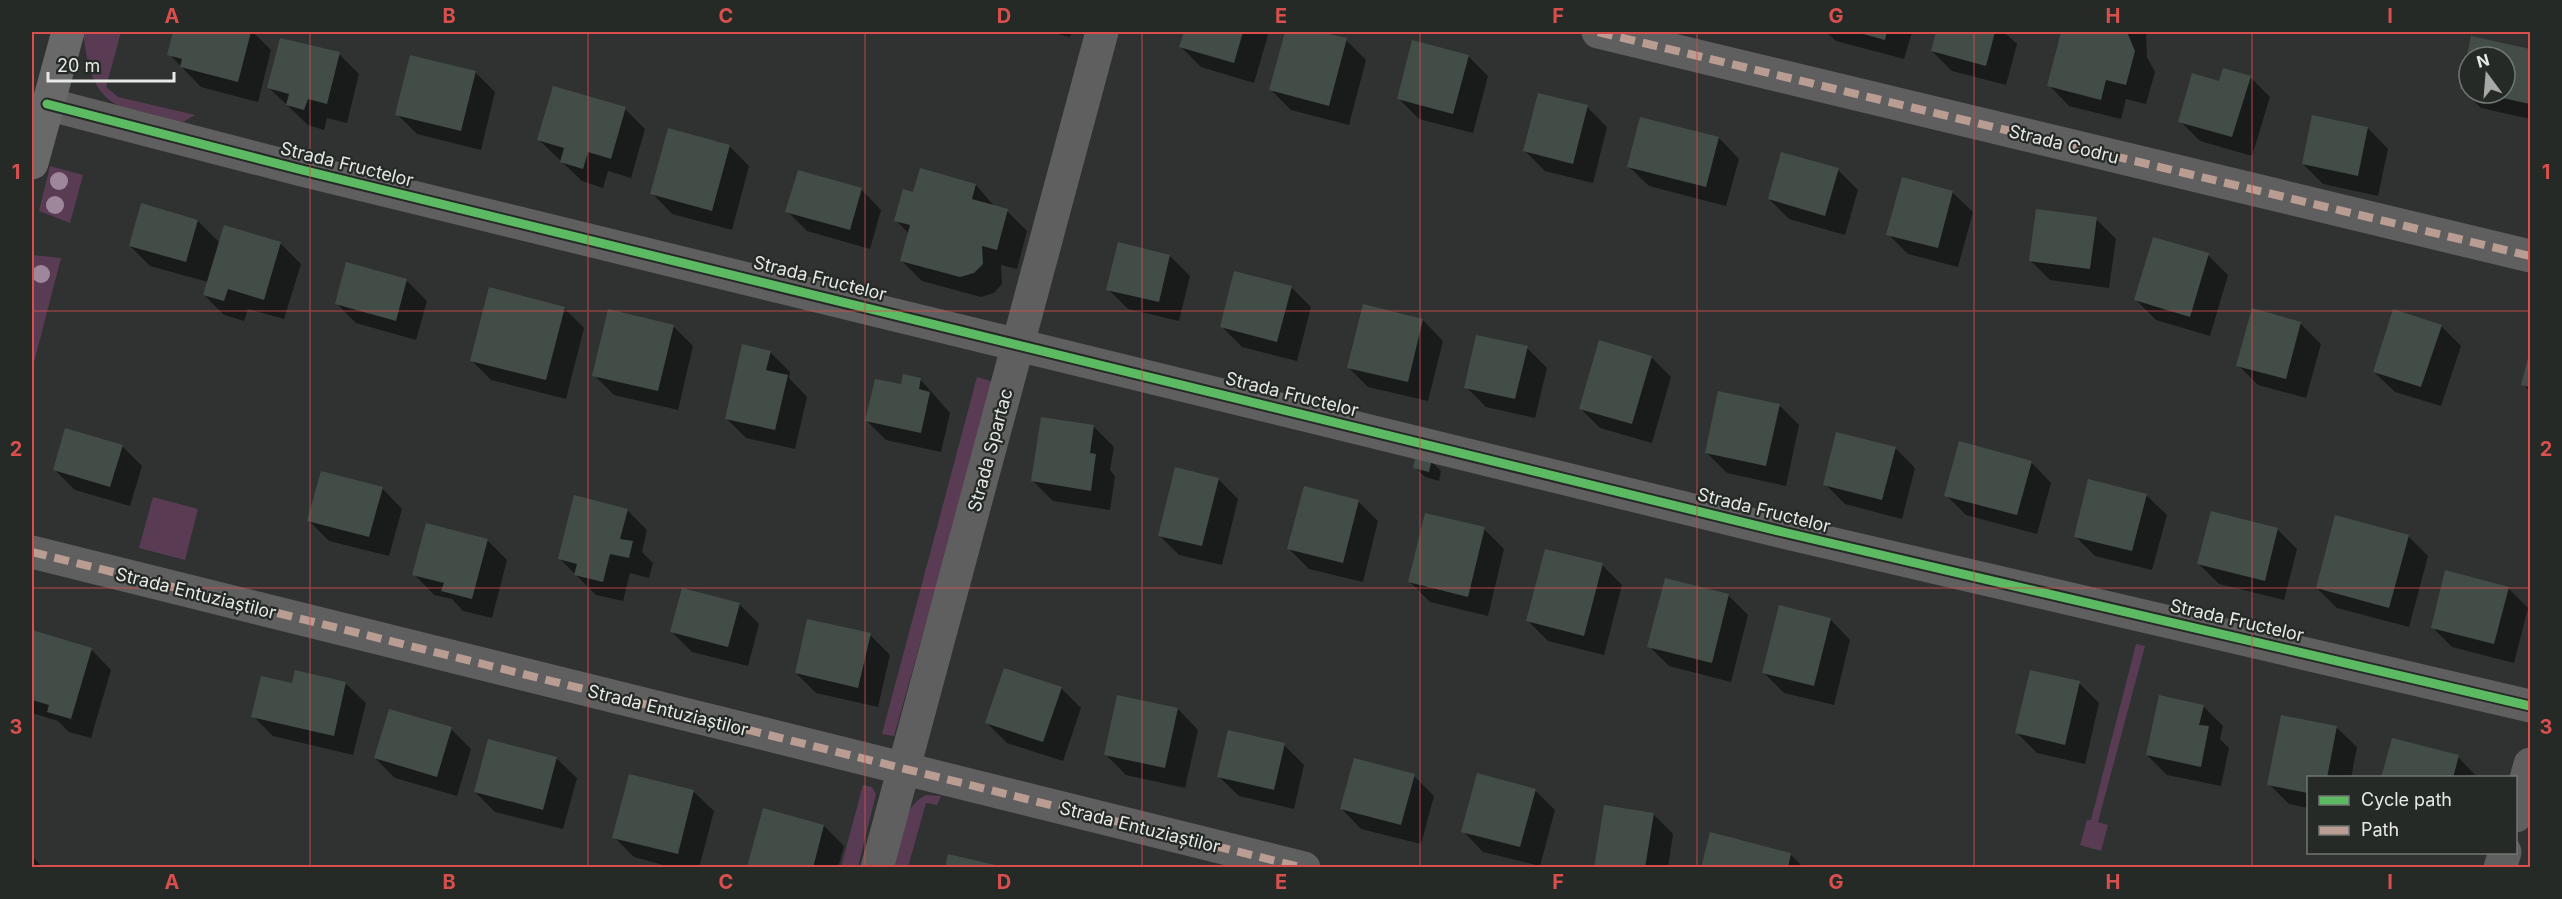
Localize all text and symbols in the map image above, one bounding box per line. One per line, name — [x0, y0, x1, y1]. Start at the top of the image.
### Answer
text: A — [165, 4, 180, 28]
text: B — [442, 4, 456, 28]
text: C — [719, 4, 733, 28]
text: D — [997, 4, 1011, 28]
text: E — [1275, 4, 1287, 28]
text: F — [1552, 4, 1564, 28]
text: G — [1828, 4, 1844, 28]
text: H — [2106, 4, 2120, 28]
text: I — [2387, 4, 2393, 28]
scale bar — [48, 45, 174, 83]
north arrow — [2457, 45, 2517, 105]
text: N — [2474, 49, 2491, 72]
text: 20 m — [57, 55, 100, 76]
street label: Strada Codru — [2007, 120, 2121, 168]
street label: Strada Fructelor — [278, 137, 416, 191]
text: 1 — [12, 160, 20, 184]
text: 1 — [2542, 160, 2550, 184]
street label: Strada Fructelor — [751, 251, 889, 305]
street label: Strada Fructelor — [1223, 367, 1361, 421]
street label: Strada Spartac — [963, 386, 1017, 514]
text: 2 — [10, 437, 22, 461]
text: 2 — [2540, 437, 2552, 461]
street label: Strada Fructelor — [1695, 483, 1833, 537]
street label: Strada Entuziaștilor — [113, 563, 279, 624]
street label: Strada Fructelor — [2168, 594, 2306, 646]
street label: Strada Entuziaștilor — [585, 680, 751, 741]
text: 3 — [10, 715, 22, 739]
text: 3 — [2540, 715, 2552, 739]
legend — [2307, 776, 2517, 854]
text: Cycle path — [2361, 789, 2452, 810]
street label: Strada Entuziaștilor — [1057, 797, 1223, 858]
text: Path — [2361, 819, 2399, 840]
text: A — [165, 870, 180, 894]
text: B — [442, 870, 456, 894]
text: C — [719, 870, 733, 894]
text: D — [997, 870, 1011, 894]
text: E — [1275, 870, 1287, 894]
text: F — [1552, 870, 1564, 894]
text: G — [1828, 870, 1844, 894]
text: H — [2106, 870, 2120, 894]
text: I — [2387, 870, 2393, 894]

